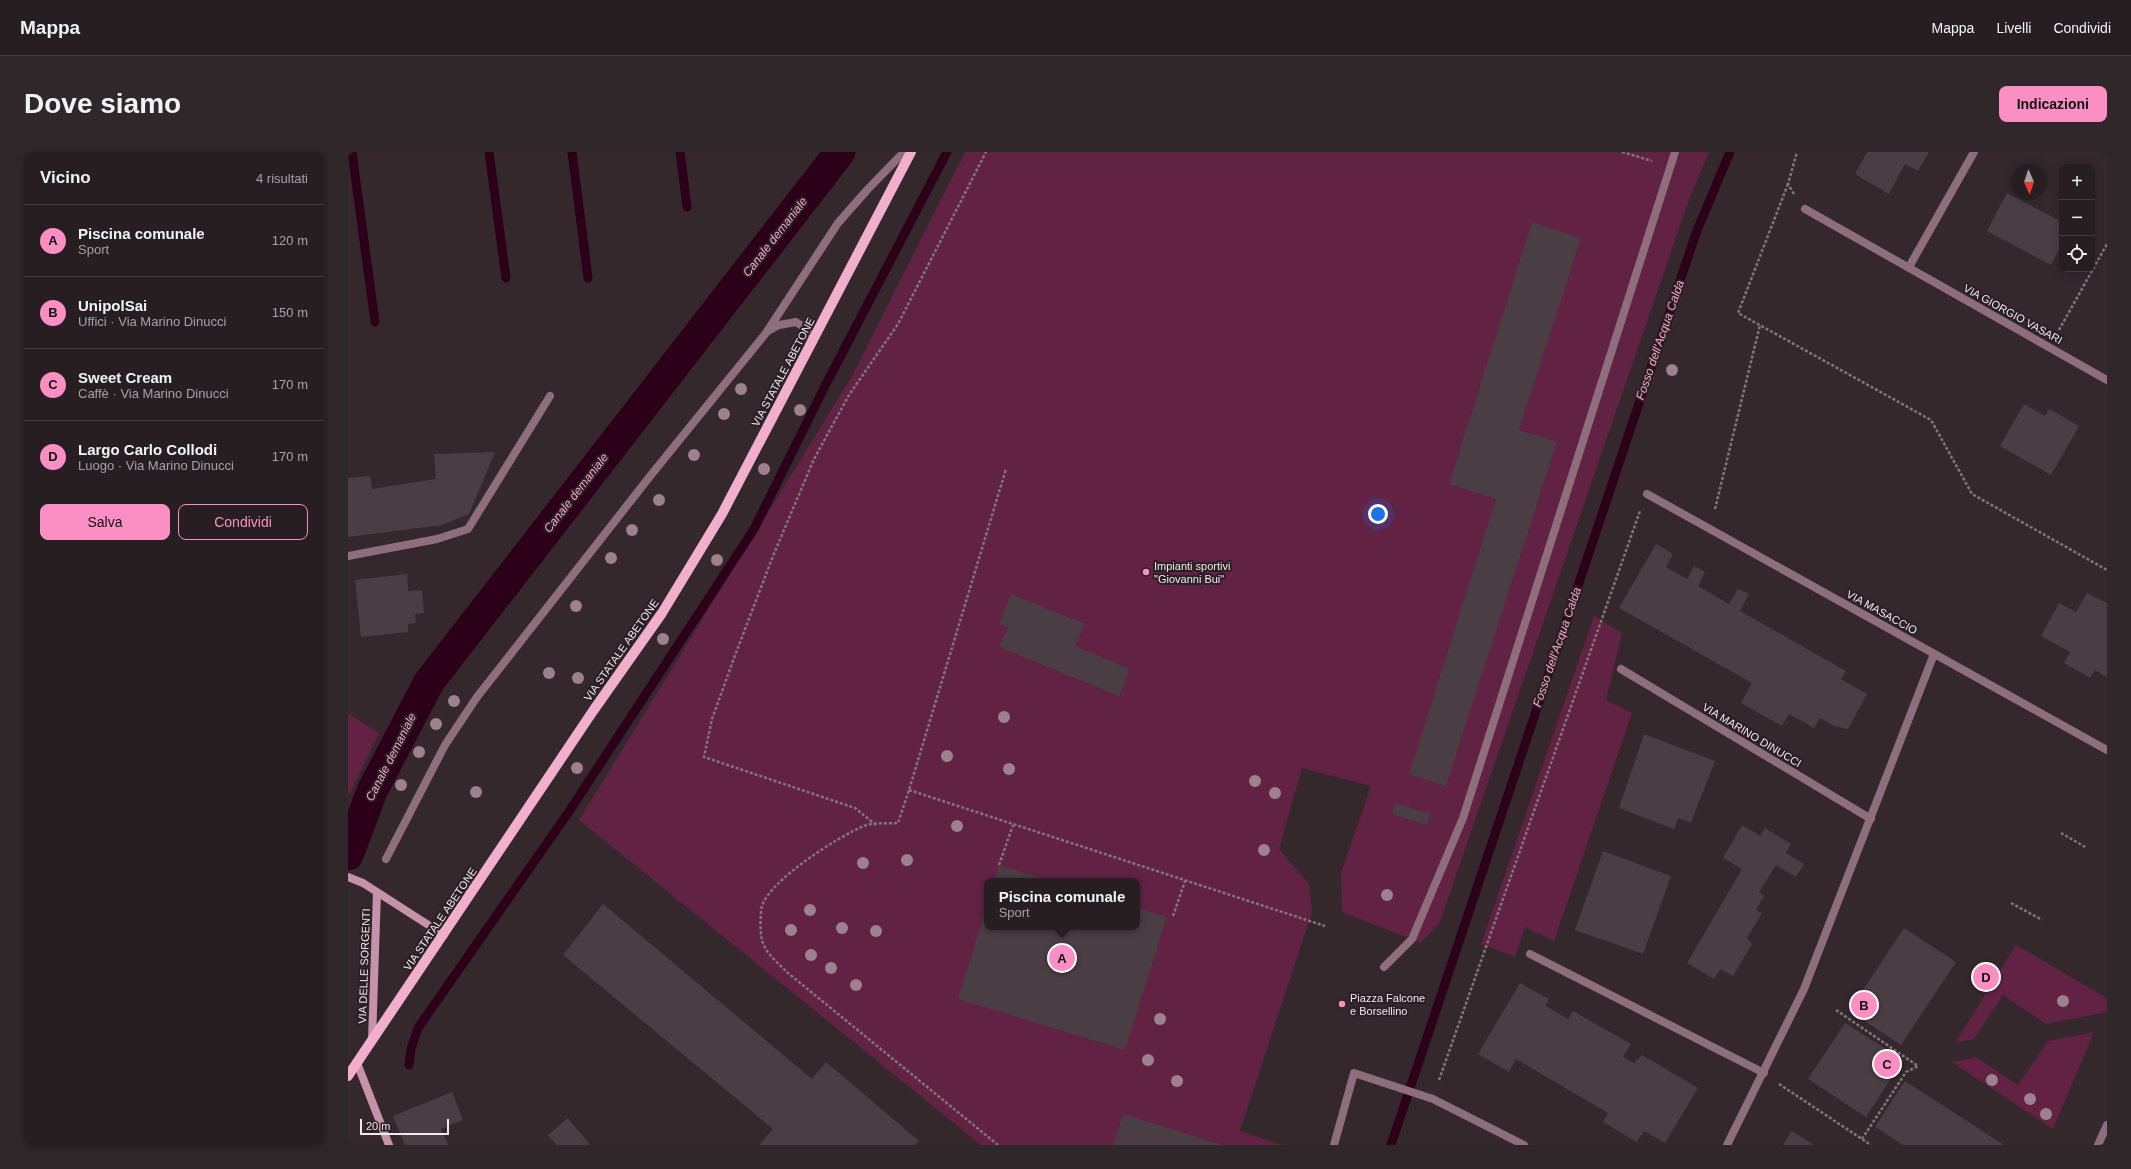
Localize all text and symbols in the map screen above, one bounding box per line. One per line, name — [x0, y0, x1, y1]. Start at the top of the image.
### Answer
text: Mappa — [20, 17, 80, 38]
text: Mappa — [1932, 20, 1974, 36]
text: Livelli — [1996, 20, 2031, 36]
text: Condividi — [2053, 20, 2111, 36]
button: Indicazioni — [1999, 86, 2107, 122]
text: Dove siamo — [24, 88, 181, 119]
north arrow — [2011, 164, 2047, 200]
map controls — [2059, 164, 2095, 272]
button: + — [2059, 164, 2095, 200]
text: Vicino — [40, 168, 91, 187]
text: 4 risultati — [256, 171, 308, 186]
water label: Canale demaniale — [740, 194, 810, 279]
button: − — [2059, 200, 2095, 236]
text: Piscina comunale — [78, 225, 205, 242]
text: A — [48, 233, 58, 248]
text: 120 m — [272, 233, 308, 248]
button: locate — [2059, 236, 2095, 272]
text: Sport — [78, 242, 109, 257]
water label: Fosso dell'Acqua Calda — [1633, 278, 1687, 402]
street label: VIA GIORGIO VASARI — [1962, 282, 2064, 346]
text: UnipolSai — [78, 297, 147, 314]
text: B — [48, 305, 58, 320]
text: 150 m — [272, 305, 308, 320]
text: Uffici · Via Marino Dinucci — [78, 314, 226, 329]
street label: VIA STATALE ABETONE — [749, 316, 817, 428]
text: Sweet Cream — [78, 369, 172, 386]
text: C — [48, 377, 58, 392]
text: 170 m — [272, 377, 308, 392]
text: Caffè · Via Marino Dinucci — [78, 386, 229, 401]
text: Largo Carlo Collodi — [78, 441, 217, 458]
text: D — [48, 449, 58, 464]
text: 170 m — [272, 449, 308, 464]
water label: Canale demaniale — [541, 450, 611, 535]
text: Luogo · Via Marino Dinucci — [78, 458, 234, 473]
button: Salva — [40, 504, 170, 540]
button: Condividi — [178, 504, 308, 540]
your location — [1368, 504, 1388, 524]
place label: Impianti sportivi "Giovanni Bui" — [1154, 560, 1230, 585]
marker: Impianti sportivi "Giovanni Bui" — [1141, 567, 1151, 577]
water label: Fosso dell'Acqua Calda — [1530, 585, 1584, 709]
street label: VIA MASACCIO — [1845, 588, 1920, 637]
street label: VIA STATALE ABETONE — [581, 597, 661, 703]
street label: VIA MARINO DINUCCI — [1700, 701, 1804, 769]
water label: Canale demaniale — [363, 710, 419, 803]
street label: VIA STATALE ABETONE — [401, 865, 479, 973]
popup — [984, 878, 1140, 930]
text: Piscina comunale — [999, 888, 1125, 905]
text: Sport — [999, 905, 1030, 920]
street label: VIA DELLE SORGENTI — [356, 908, 372, 1024]
pin: A — [1049, 943, 1075, 973]
pin: D — [1973, 962, 1999, 992]
pin: B — [1851, 990, 1877, 1020]
place label: Piazza Falcone e Borsellino — [1350, 992, 1425, 1017]
marker: Piazza Falcone e Borsellino — [1337, 999, 1347, 1009]
pin: C — [1874, 1049, 1900, 1079]
scale bar — [360, 1117, 449, 1136]
text: 20 m — [366, 1120, 390, 1132]

